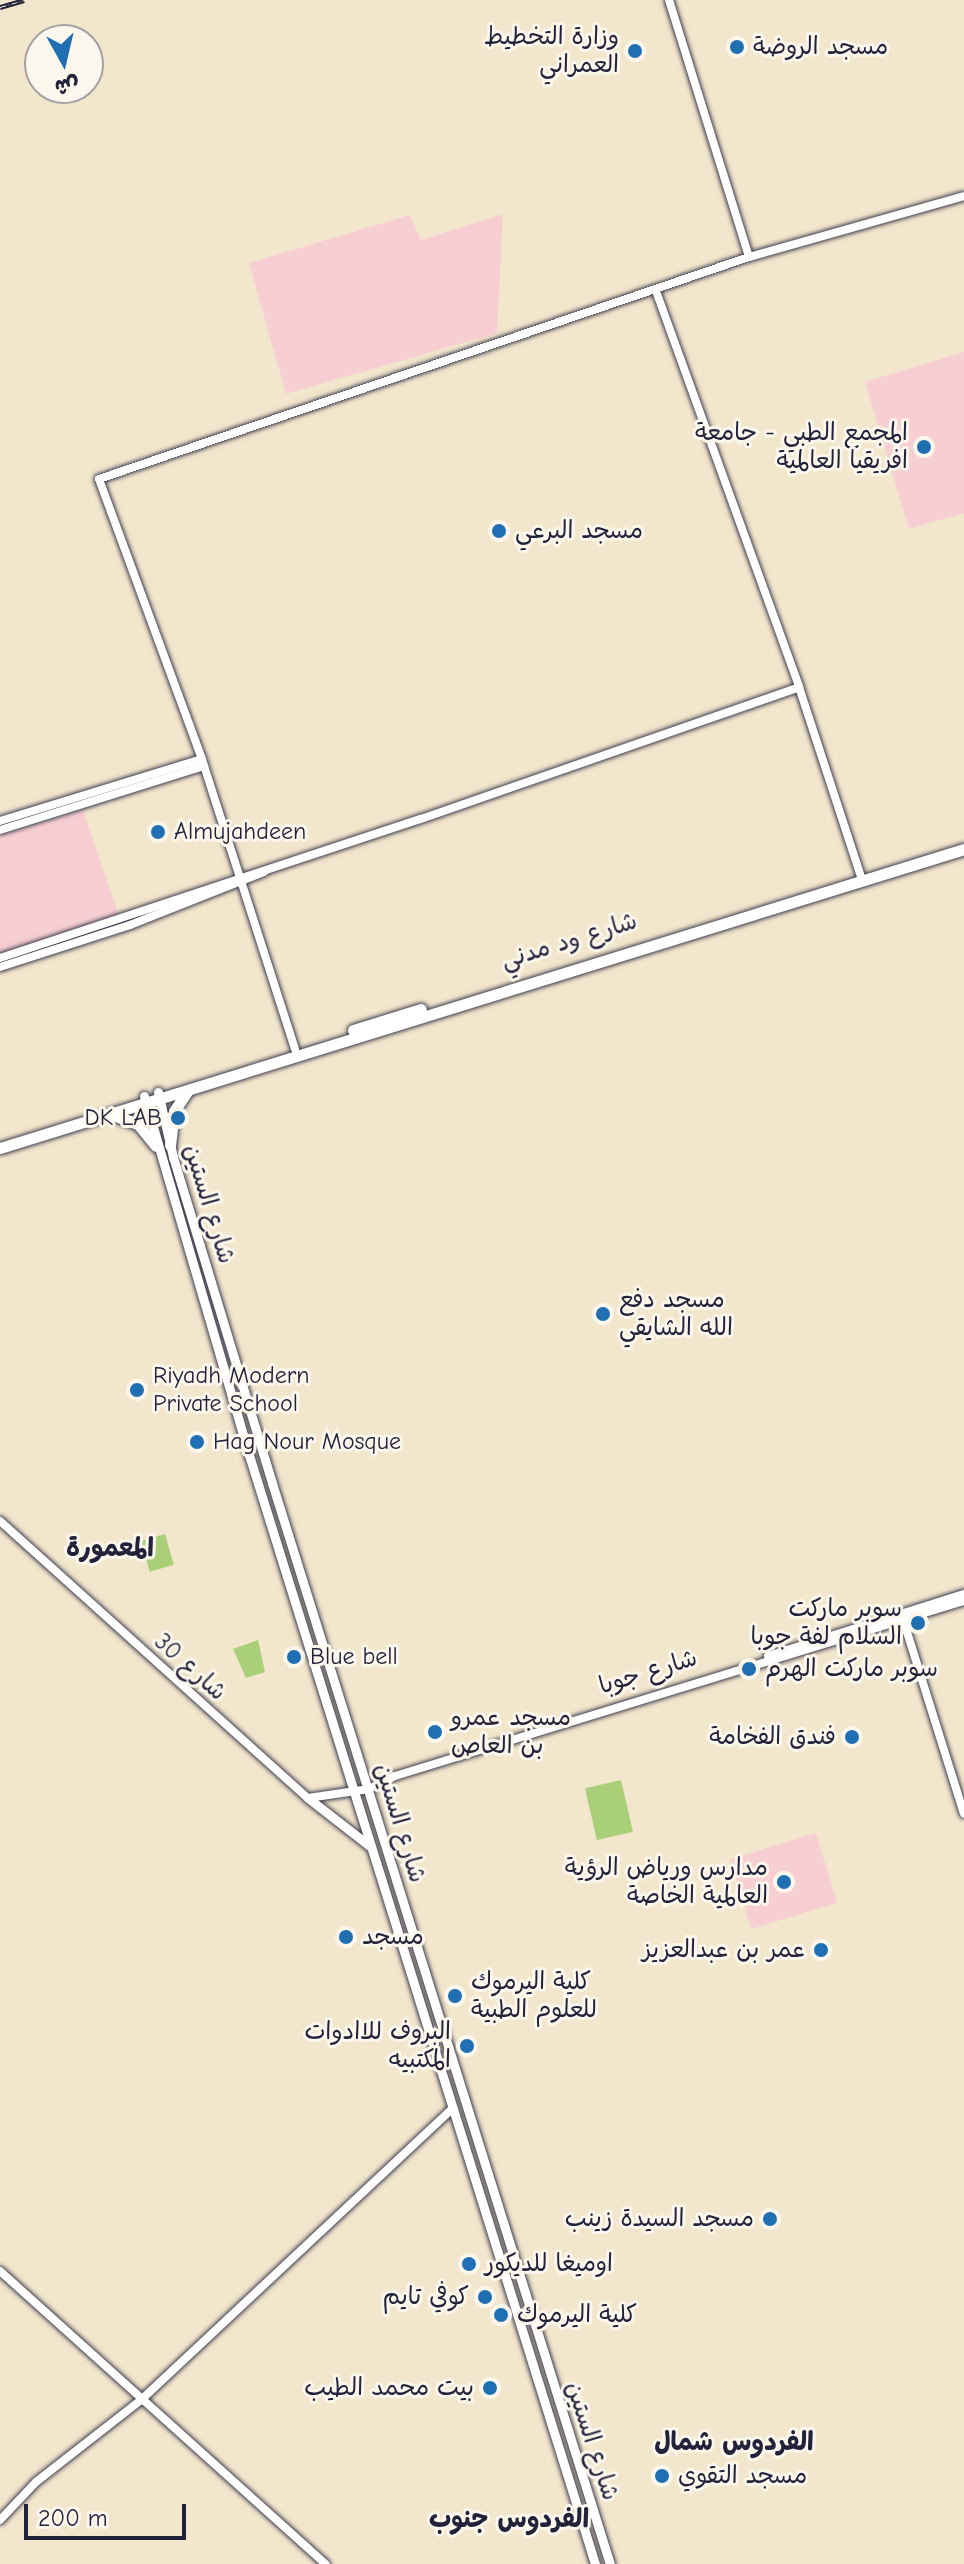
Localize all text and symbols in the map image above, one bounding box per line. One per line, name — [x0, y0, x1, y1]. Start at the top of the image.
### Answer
place label: وزارة التخطيط العمراني — [484, 23, 619, 79]
north arrow — [24, 24, 104, 104]
place label: مسجد الروضة — [753, 33, 888, 61]
marker: مسجد الروضة — [728, 38, 746, 56]
marker: وزارة التخطيط العمراني — [626, 42, 644, 60]
text: ش — [53, 71, 81, 100]
place label: المجمع الطبي - جامعة افريقيا العالمية — [695, 419, 908, 475]
marker: المجمع الطبي - جامعة افريقيا العالمية — [915, 438, 933, 456]
place label: مسجد البرعي — [515, 517, 643, 545]
marker: مسجد البرعي — [490, 522, 508, 540]
place label: Almujahdeen — [174, 818, 306, 846]
marker: Almujahdeen — [149, 823, 167, 841]
street label: شارع ود مدني — [498, 907, 640, 975]
place label: DK LAB — [85, 1104, 162, 1132]
marker: DK LAB — [169, 1109, 187, 1127]
street label: شارع الستين — [177, 1141, 241, 1267]
place label: مسجد دفع الله الشايقي — [619, 1286, 733, 1342]
marker: مسجد دفع الله الشايقي — [594, 1305, 612, 1323]
place label: Riyadh Modern Private School — [153, 1362, 309, 1418]
marker: Riyadh Modern Private School — [128, 1381, 146, 1399]
place label: Hag Nour Mosque — [213, 1428, 401, 1456]
marker: Hag Nour Mosque — [188, 1433, 206, 1451]
district label: المعمورة — [66, 1533, 154, 1565]
place label: سوبر ماركت السلام لفة جوبا — [750, 1595, 902, 1651]
marker: سوبر ماركت السلام لفة جوبا — [909, 1614, 927, 1632]
street label: شارع 30 — [148, 1627, 232, 1707]
place label: Blue bell — [310, 1643, 398, 1671]
street label: شارع جوبا — [595, 1643, 701, 1701]
marker: Blue bell — [285, 1648, 303, 1666]
place label: سوبر ماركت الهرم — [765, 1655, 938, 1683]
marker: سوبر ماركت الهرم — [740, 1660, 758, 1678]
place label: مسجد عمرو بن العاص — [451, 1704, 571, 1760]
marker: مسجد عمرو بن العاص — [426, 1723, 444, 1741]
place label: فندق الفخامة — [709, 1723, 836, 1751]
marker: فندق الفخامة — [843, 1728, 861, 1746]
street label: شارع الستين — [368, 1760, 432, 1886]
place label: مدارس ورياض الرؤية العالمية الخاصة — [565, 1854, 768, 1910]
marker: مدارس ورياض الرؤية العالمية الخاصة — [775, 1873, 793, 1891]
place label: مسجد — [362, 1923, 424, 1951]
marker: مسجد — [337, 1928, 355, 1946]
place label: عمر بن عبدالعزيز — [642, 1936, 805, 1964]
marker: عمر بن عبدالعزيز — [812, 1941, 830, 1959]
place label: كلية اليرموك للعلوم الطبية — [471, 1968, 597, 2024]
marker: كلية اليرموك للعلوم الطبية — [446, 1987, 464, 2005]
place label: البروف للاادوات المكتبيه — [304, 2018, 451, 2074]
marker: البروف للاادوات المكتبيه — [458, 2037, 476, 2055]
place label: مسجد السيدة زينب — [565, 2205, 754, 2233]
marker: مسجد السيدة زينب — [761, 2210, 779, 2228]
place label: اوميغا للديكور — [485, 2250, 613, 2278]
marker: اوميغا للديكور — [460, 2255, 478, 2273]
place label: كوفي تايم — [383, 2283, 469, 2311]
marker: كوفي تايم — [476, 2288, 494, 2306]
place label: كلية اليرموك — [517, 2301, 637, 2329]
marker: كلية اليرموك — [492, 2306, 510, 2324]
place label: بيت محمد الطيب — [304, 2374, 474, 2402]
street label: شارع الستين — [559, 2378, 625, 2504]
marker: بيت محمد الطيب — [481, 2379, 499, 2397]
district label: الفردوس شمال — [654, 2427, 814, 2459]
place label: مسجد التقوي — [678, 2462, 807, 2490]
marker: مسجد التقوي — [653, 2467, 671, 2485]
scale bar — [28, 2488, 190, 2538]
text: 200 m — [38, 2504, 108, 2532]
district label: الفردوس جنوب — [429, 2504, 589, 2536]

